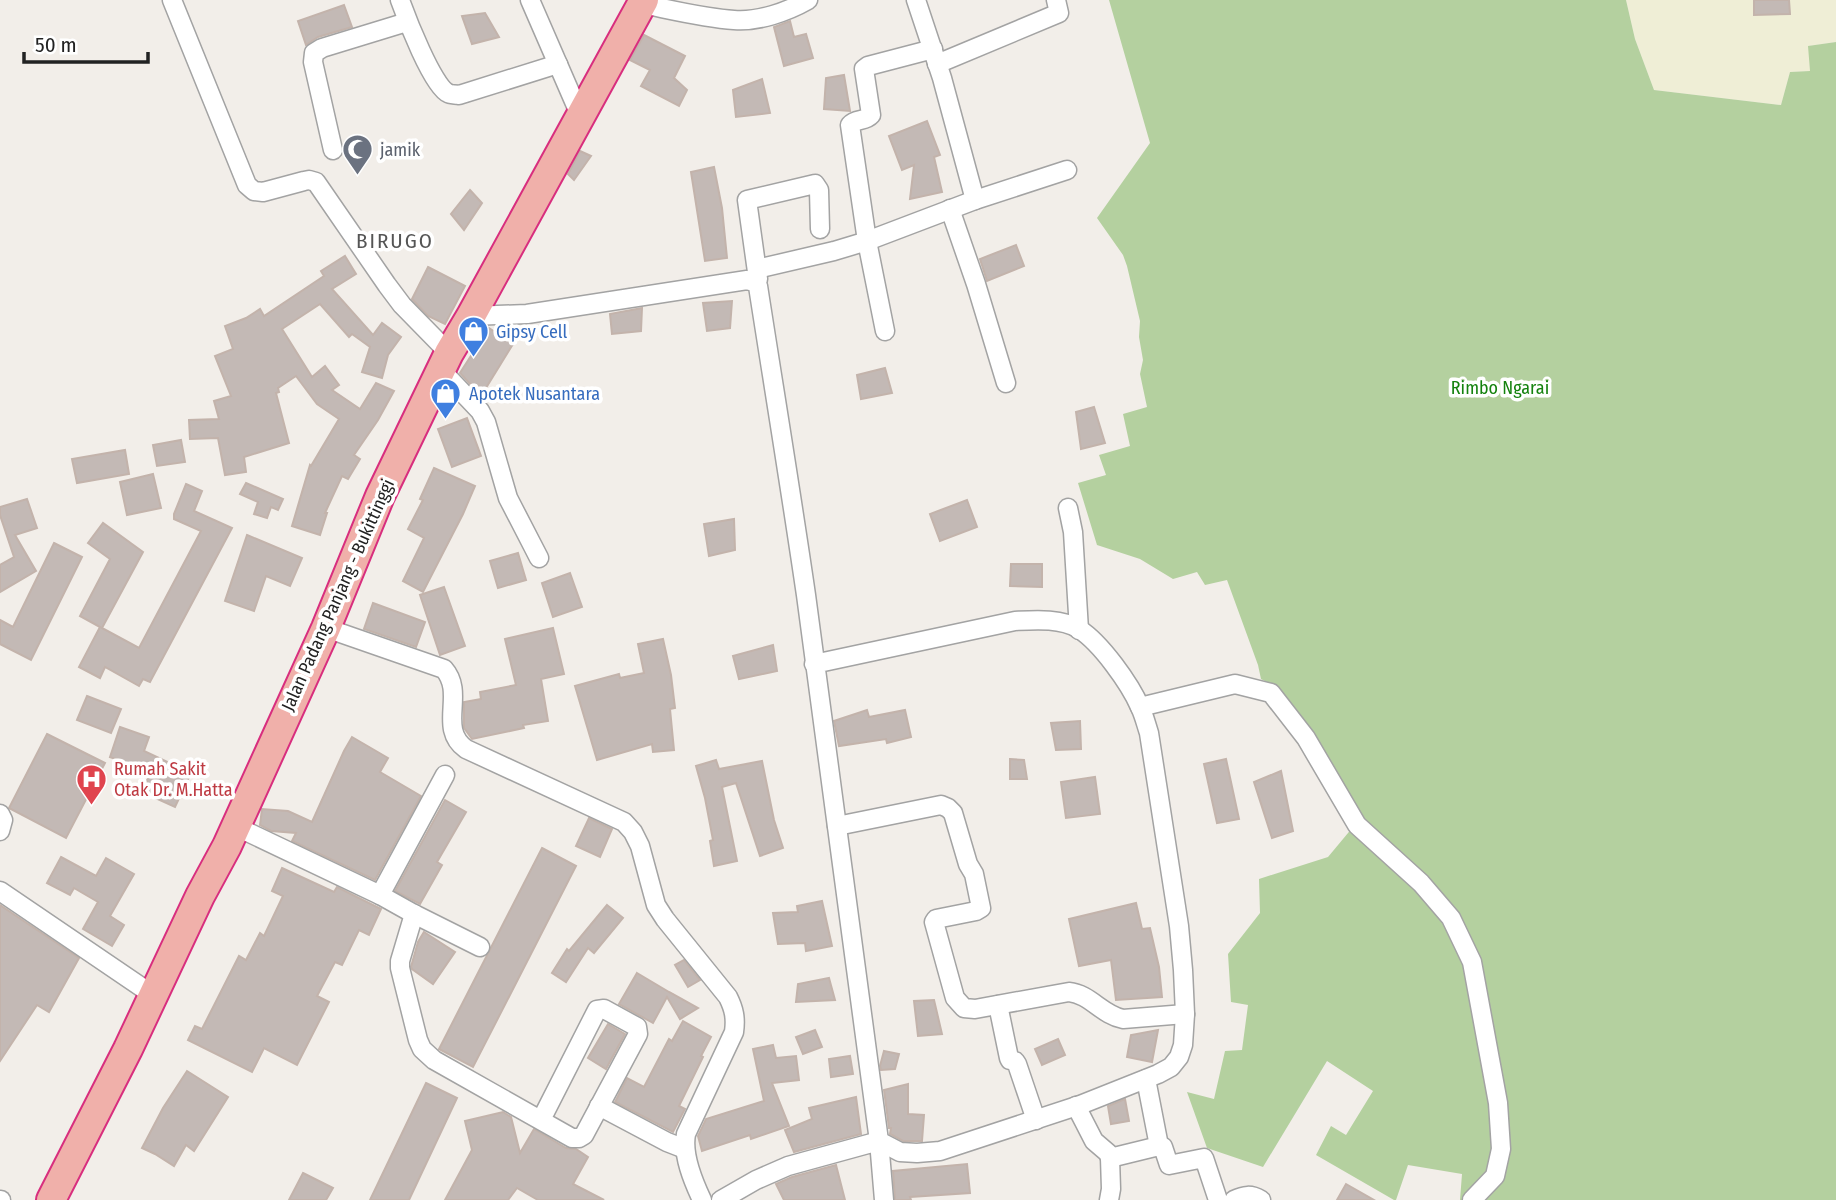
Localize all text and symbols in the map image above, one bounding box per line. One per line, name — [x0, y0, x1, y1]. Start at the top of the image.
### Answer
scale bar — [24, 21, 149, 65]
text: 50 m — [35, 32, 77, 58]
mosque icon: jamik — [340, 133, 374, 177]
place label: jamik — [379, 139, 421, 161]
district label: BIRUGO — [356, 228, 434, 254]
shop icon: Gipsy Cell — [456, 315, 490, 359]
place label: Gipsy Cell — [496, 321, 568, 343]
shop icon: Apotek Nusantara — [429, 377, 463, 421]
park label: Rimbo Ngarai — [1451, 377, 1549, 399]
place label: Apotek Nusantara — [469, 383, 600, 405]
street label: Jalan Padang Panjang - Bukittinggi — [277, 476, 399, 714]
place label: Rumah Sakit Otak Dr. M.Hatta — [114, 758, 233, 801]
hospital icon: Rumah Sakit Otak Dr. M.Hatta — [74, 762, 108, 806]

